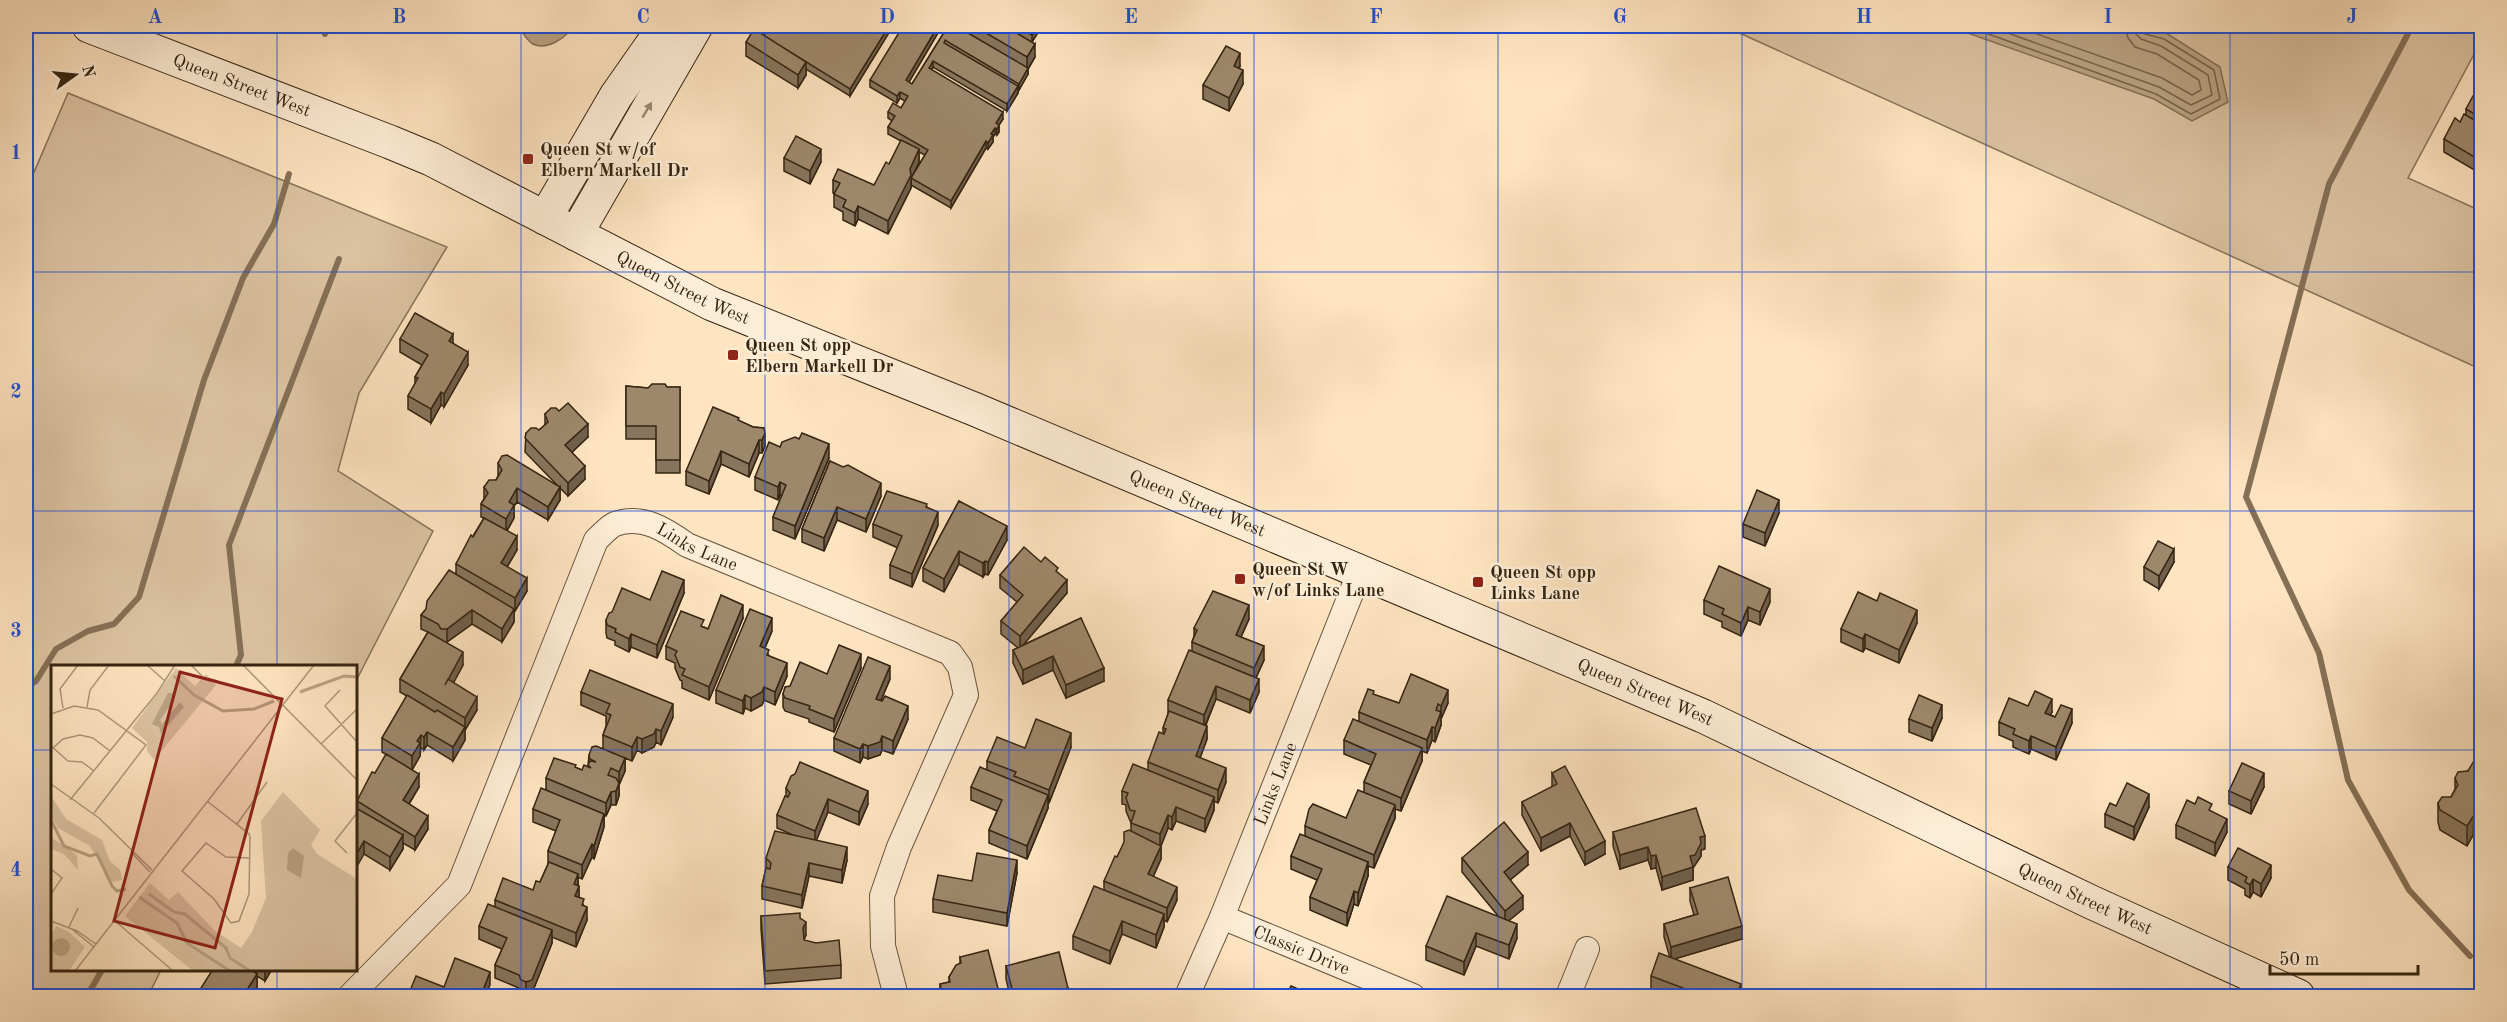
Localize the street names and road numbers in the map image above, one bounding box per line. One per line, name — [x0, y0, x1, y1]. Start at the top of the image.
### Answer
street label: Queen Street West — [170, 51, 313, 121]
street label: Queen Street West — [613, 248, 752, 328]
street label: Queen Street West — [1126, 467, 1268, 541]
street label: Links Lane — [653, 520, 740, 575]
street label: Queen Street West — [1574, 656, 1716, 730]
street label: Links Lane — [1251, 740, 1301, 828]
street label: Queen Street West — [2015, 860, 2155, 939]
street label: Classic Drive — [1250, 923, 1352, 979]

